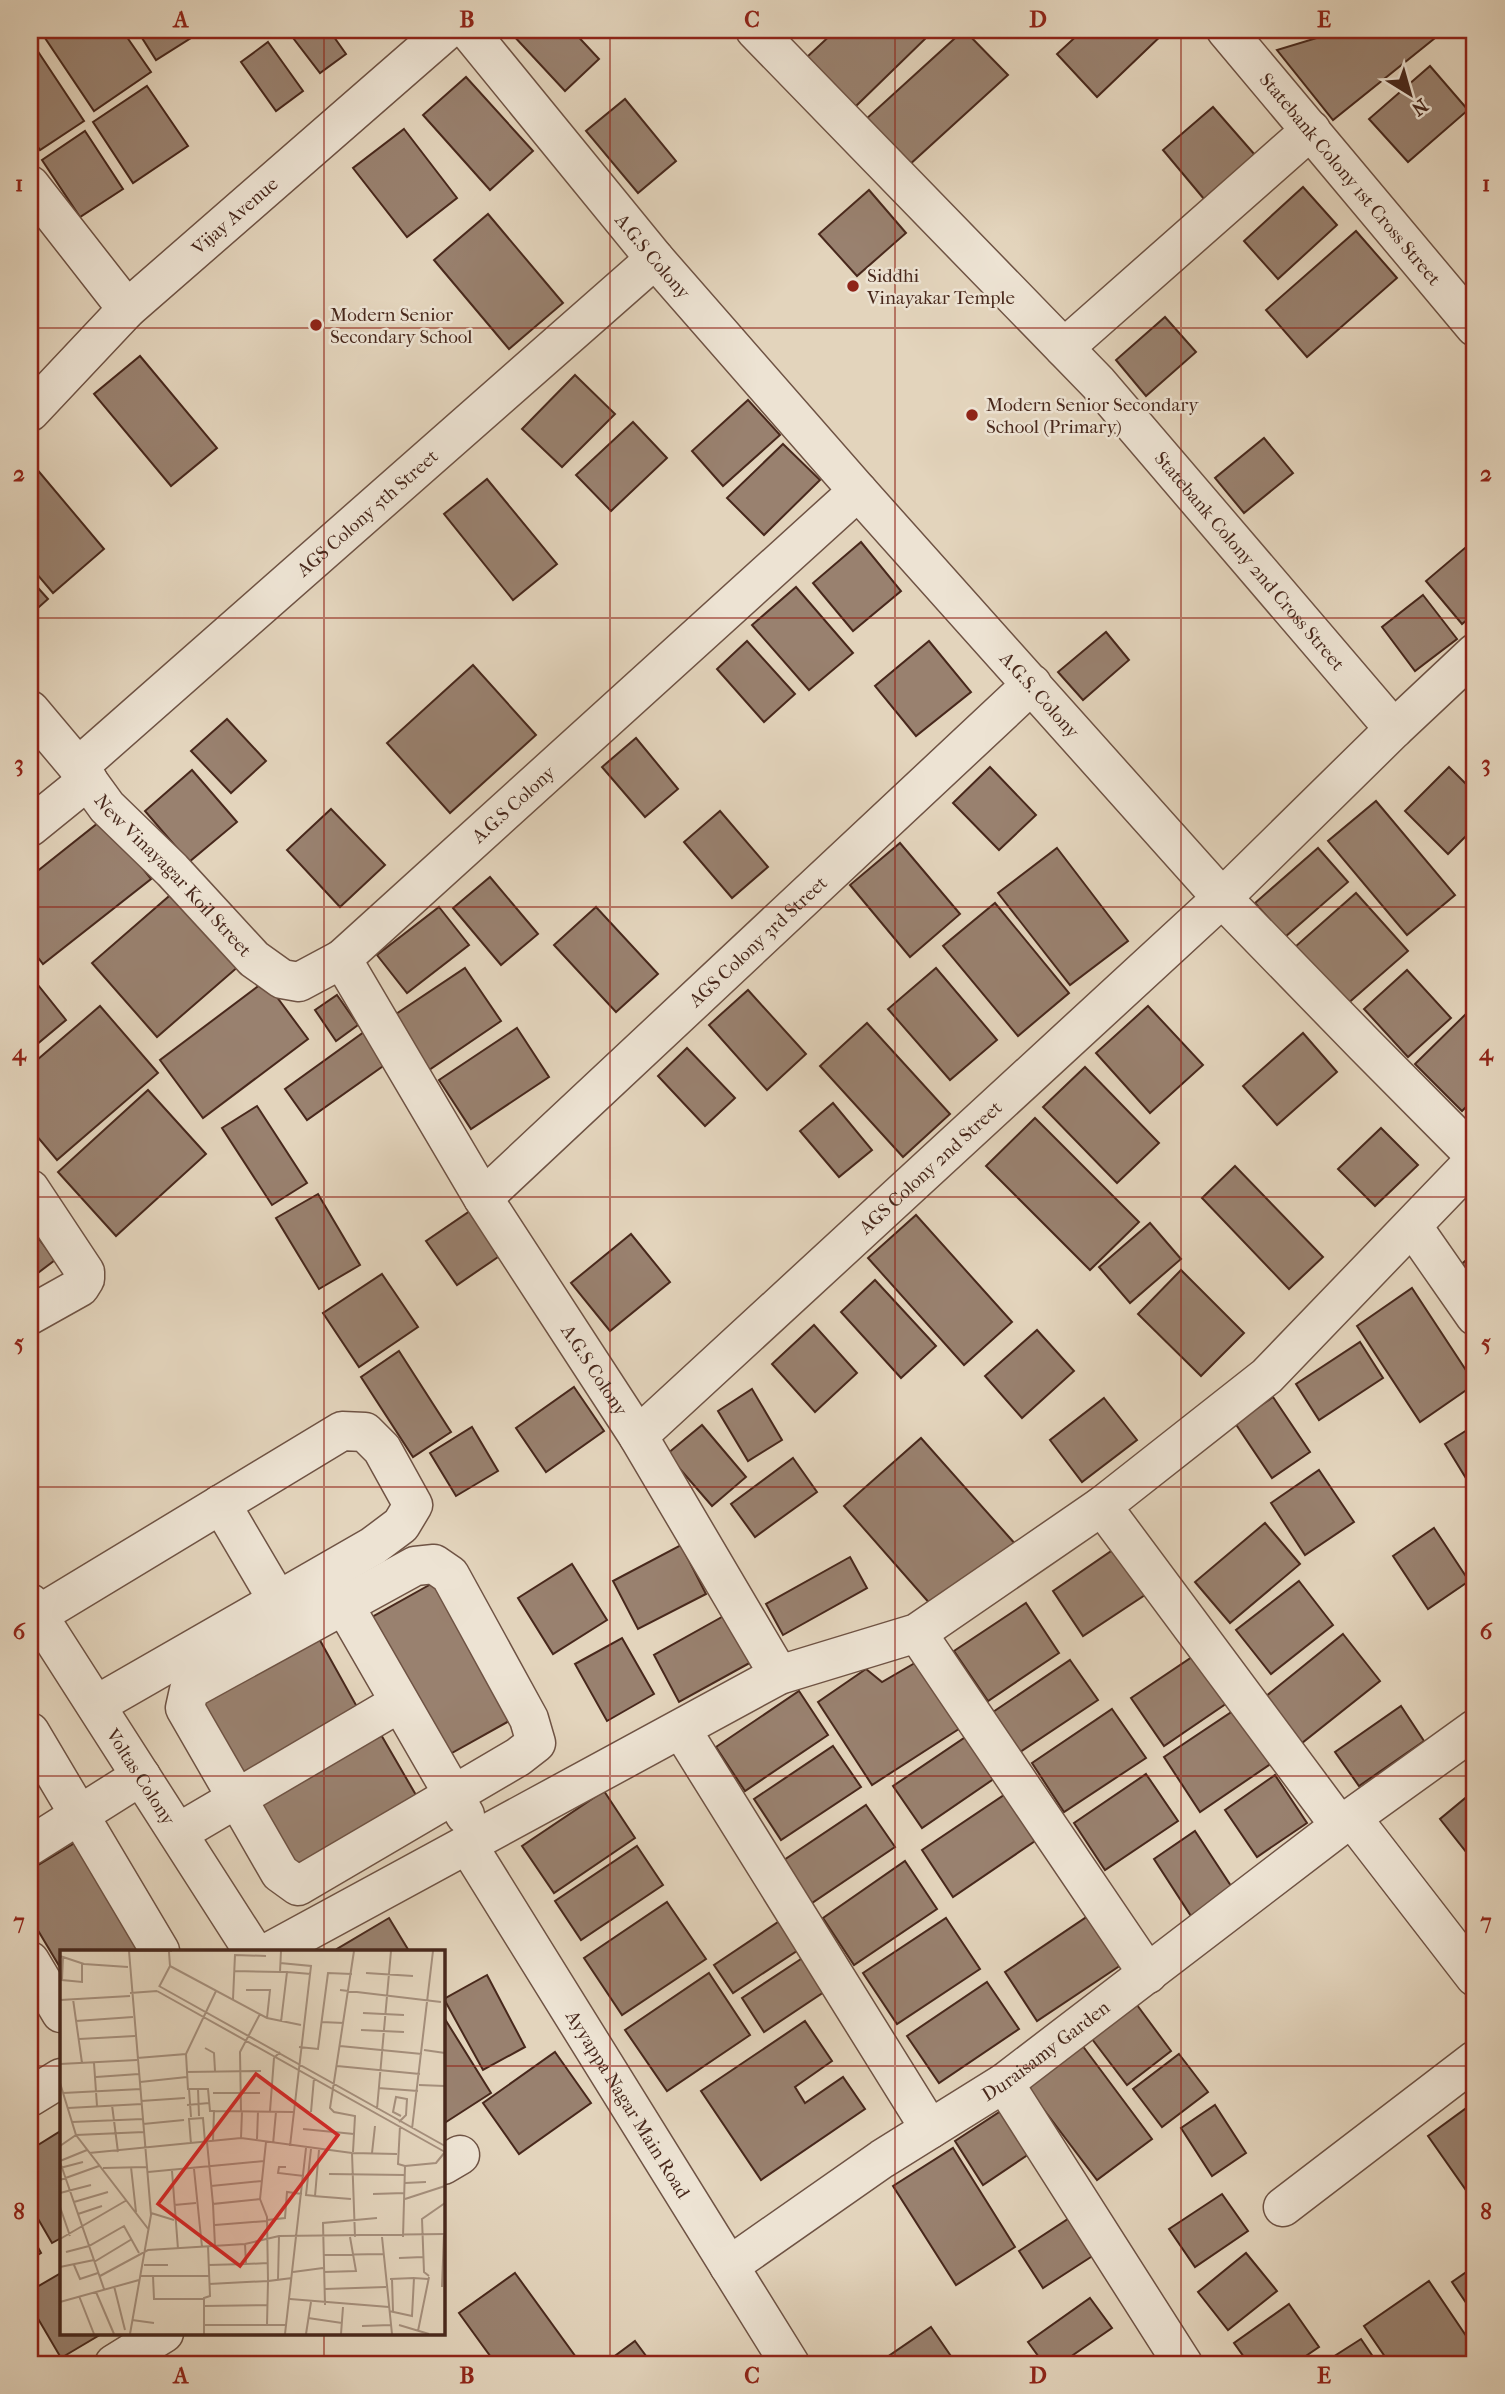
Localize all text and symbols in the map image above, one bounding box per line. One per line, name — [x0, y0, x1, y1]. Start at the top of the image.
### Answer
text: A — [172, 6, 190, 33]
text: B — [460, 6, 475, 33]
text: C — [744, 6, 760, 33]
text: D — [1029, 6, 1047, 33]
text: E — [1317, 6, 1331, 33]
north arrow — [1376, 60, 1446, 130]
street label: Statebank Colony 1st Cross Street — [1255, 69, 1445, 290]
text: N — [1407, 94, 1432, 120]
text: 1 — [15, 170, 23, 197]
text: 1 — [1482, 170, 1490, 197]
street label: Vijay Avenue — [187, 173, 283, 260]
street label: A.G.S Colony — [610, 209, 695, 304]
place label: Siddhi Vinayakar Temple — [866, 265, 1015, 309]
marker: Siddhi Vinayakar Temple — [845, 278, 861, 294]
place label: Modern Senior Secondary School — [330, 304, 473, 348]
marker: Modern Senior Secondary School — [308, 317, 324, 333]
place label: Modern Senior Secondary School (Primary) — [986, 394, 1199, 438]
marker: Modern Senior Secondary School (Primary) — [964, 407, 980, 423]
street label: AGS Colony 5th Street — [292, 445, 443, 582]
street label: Statebank Colony 2nd Cross Street — [1150, 448, 1349, 675]
text: 2 — [13, 460, 25, 487]
text: 2 — [1480, 460, 1492, 487]
street label: A.G.S. Colony — [994, 647, 1084, 743]
text: 3 — [14, 750, 24, 777]
text: 3 — [1481, 750, 1491, 777]
street label: A.G.S Colony — [467, 761, 560, 848]
street label: New Vinayagar Koil Street — [89, 790, 256, 961]
street label: AGS Colony 3rd Street — [684, 872, 832, 1012]
text: 4 — [11, 1039, 27, 1066]
text: 4 — [1478, 1039, 1494, 1066]
street label: AGS Colony 2nd Street — [854, 1096, 1007, 1240]
street label: A.G.S Colony — [556, 1320, 632, 1421]
text: 5 — [14, 1329, 24, 1356]
text: 5 — [1481, 1329, 1491, 1356]
text: 6 — [13, 1618, 26, 1645]
text: 6 — [1480, 1618, 1493, 1645]
street label: Voltas Colony — [101, 1724, 180, 1830]
text: 7 — [12, 1908, 25, 1935]
text: 7 — [1479, 1908, 1492, 1935]
inset map — [60, 1950, 444, 2334]
street label: Duraisamy Garden — [978, 1996, 1114, 2106]
street label: Ayyappa Nagar Main Road — [560, 2006, 695, 2203]
text: 8 — [13, 2198, 25, 2225]
text: 8 — [1480, 2198, 1492, 2225]
text: A — [172, 2362, 190, 2389]
text: B — [460, 2362, 475, 2389]
text: C — [744, 2362, 760, 2389]
text: D — [1029, 2362, 1047, 2389]
text: E — [1317, 2362, 1331, 2389]

